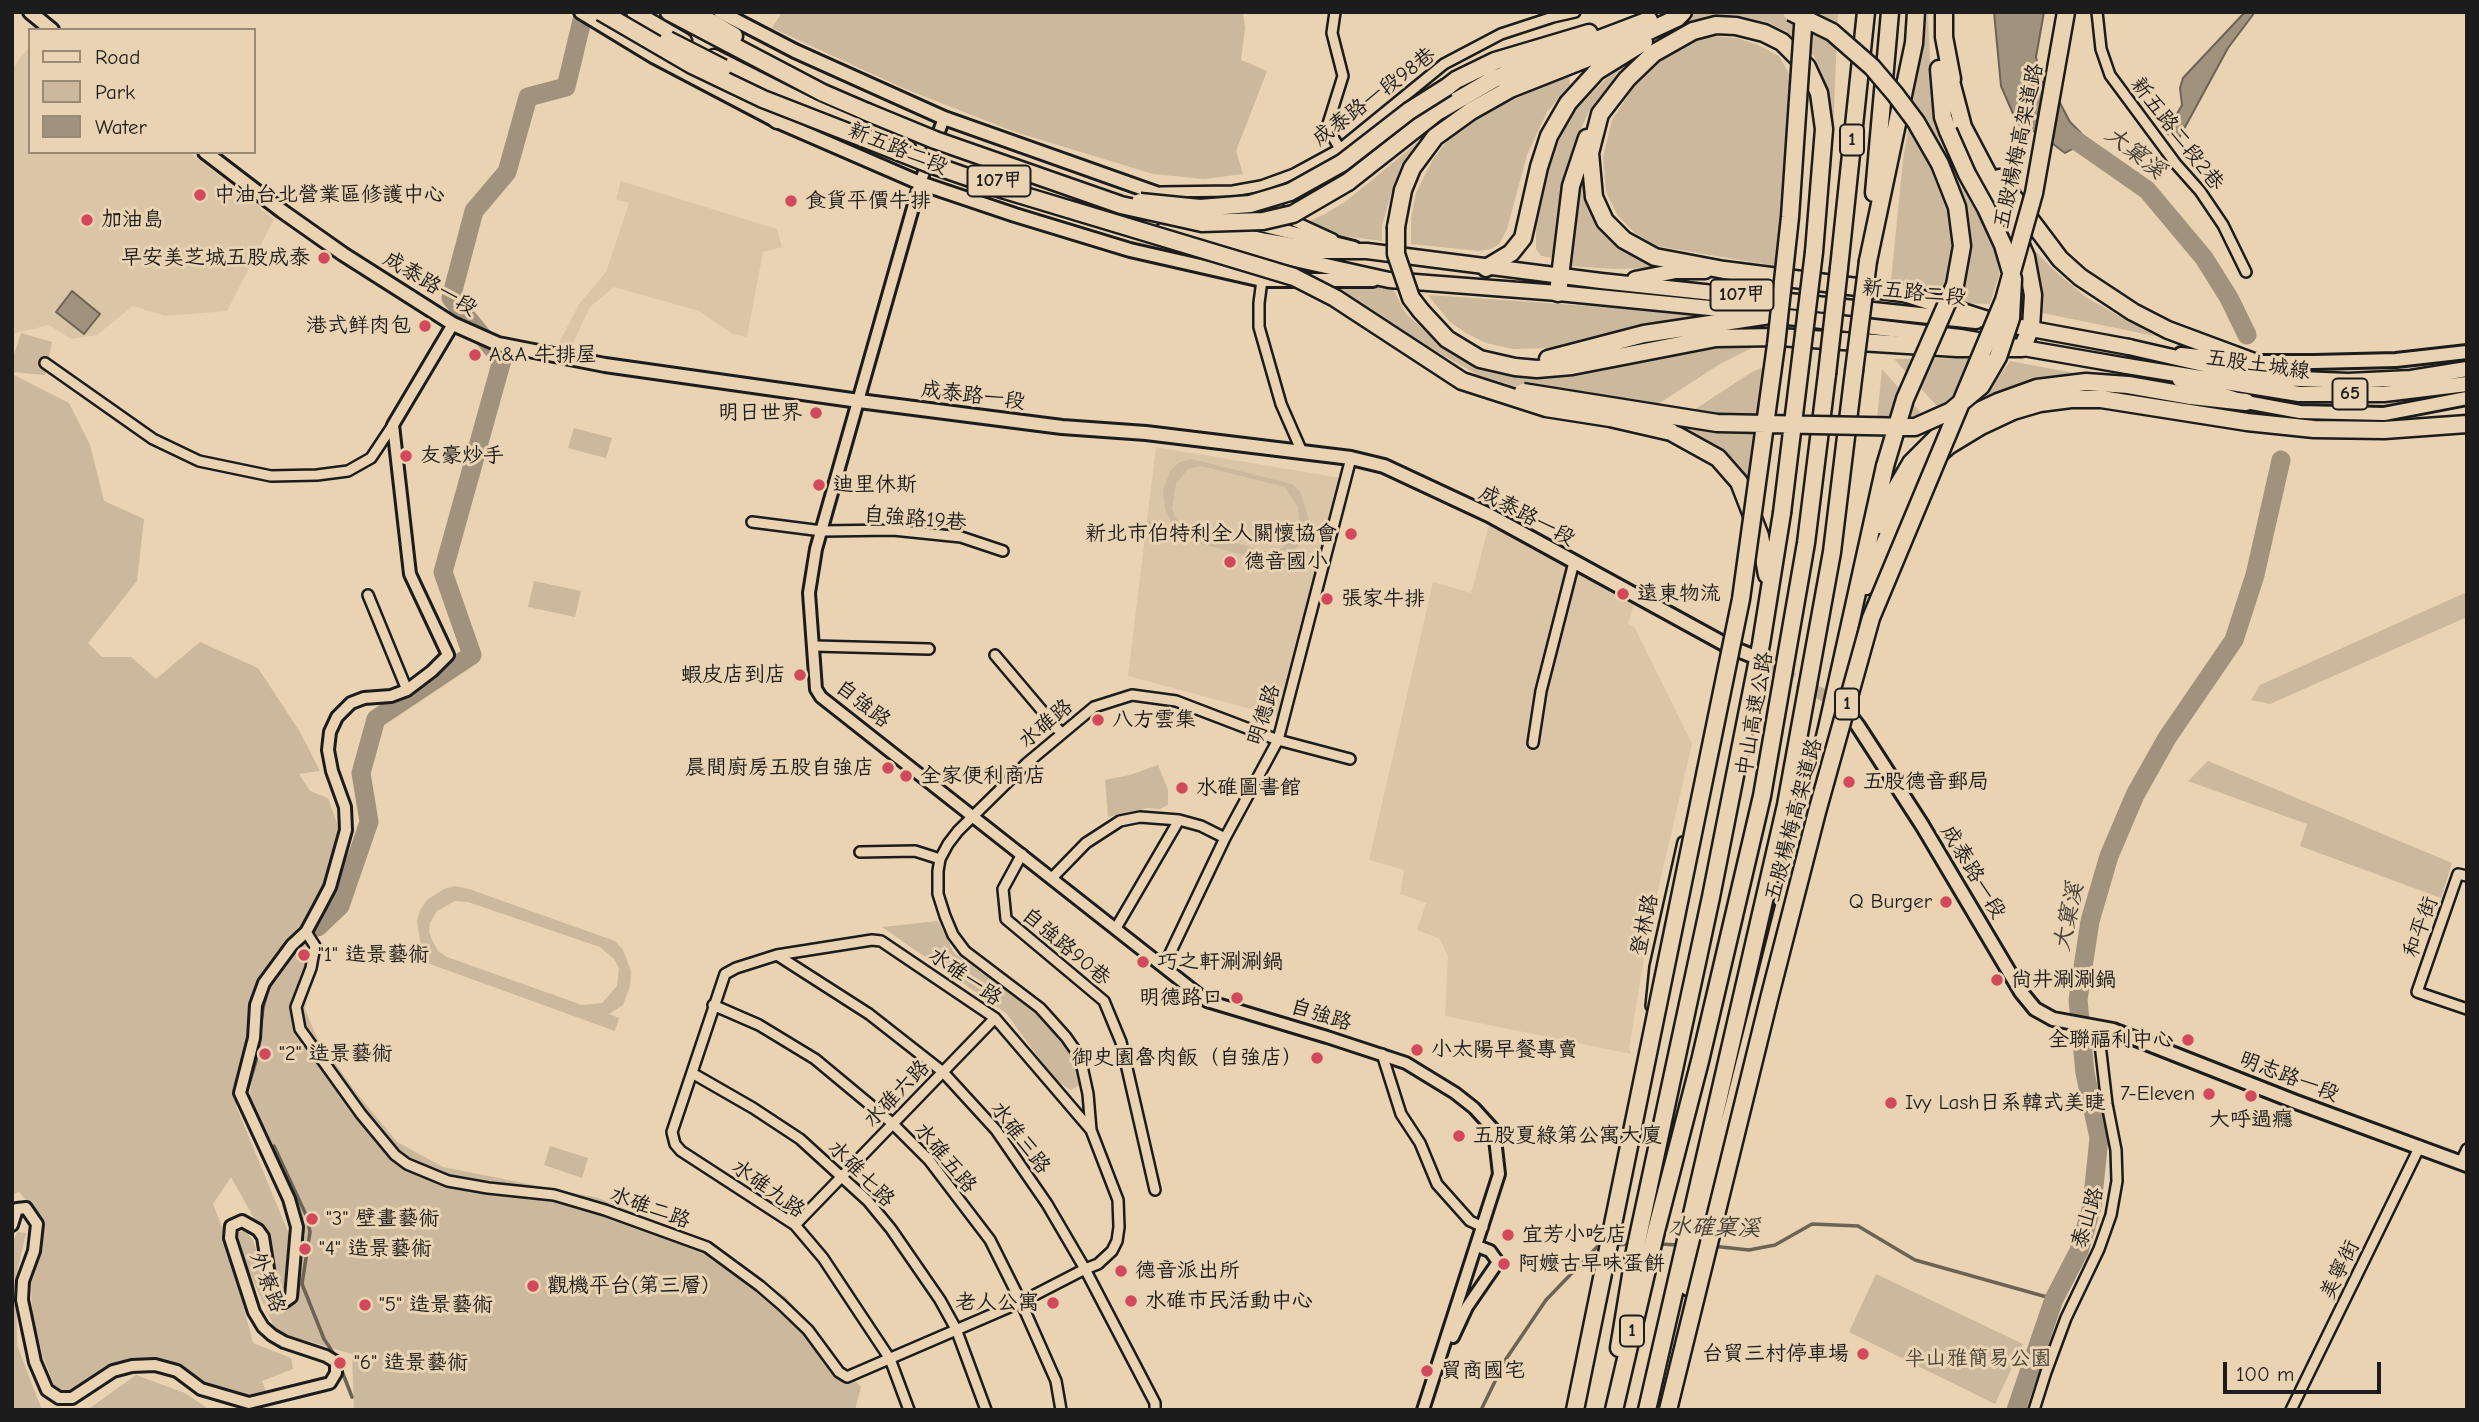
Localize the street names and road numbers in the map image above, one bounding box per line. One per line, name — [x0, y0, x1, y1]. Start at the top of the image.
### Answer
street label: 成泰路一段98巷 — [1307, 42, 1441, 152]
street label: 五股楊梅高架道路 — [1989, 61, 2049, 231]
street label: 新五路二段2巷 — [2125, 72, 2229, 196]
street label: 新五路二段 — [845, 118, 951, 180]
road number: 1 — [1840, 124, 1864, 156]
road number: 107甲 — [968, 166, 1030, 196]
street label: 成泰路一段 — [379, 246, 481, 322]
street label: 新五路二段 — [1860, 275, 1968, 311]
road number: 107甲 — [1710, 280, 1774, 310]
street label: 五股土城線 — [2204, 345, 2312, 385]
street label: 成泰路一段 — [919, 377, 1027, 415]
road number: 65 — [2332, 378, 2368, 410]
street label: 成泰路一段 — [1475, 480, 1579, 552]
street label: 自強路19巷 — [862, 502, 968, 536]
street label: 中山高速公路 — [1732, 650, 1778, 778]
street label: 自強路 — [830, 675, 896, 733]
street label: 明德路 — [1242, 681, 1286, 749]
road number: 1 — [1835, 688, 1859, 720]
street label: 水碓路 — [1014, 694, 1078, 754]
street label: 五股楊梅高架道路 — [1760, 736, 1828, 904]
street label: 成泰路一段 — [1935, 821, 2011, 923]
street label: 登林路 — [1626, 892, 1664, 958]
street label: 和平街 — [2398, 893, 2444, 961]
street label: 自強路90巷 — [1017, 903, 1115, 991]
street label: 水碓一路 — [923, 943, 1007, 1011]
street label: 自強路 — [1287, 994, 1355, 1036]
street label: 明志路一段 — [2235, 1046, 2343, 1108]
street label: 水碓六路 — [859, 1055, 935, 1133]
street label: 水碓三路 — [985, 1097, 1055, 1179]
street label: 水碓五路 — [908, 1118, 982, 1198]
street label: 水碓七路 — [822, 1135, 900, 1213]
street label: 水碓九路 — [726, 1155, 810, 1223]
street label: 水碓二路 — [606, 1182, 694, 1234]
street label: 泰山路 — [2067, 1184, 2109, 1252]
street label: 美寧街 — [2315, 1236, 2365, 1304]
street label: 外寮路 — [244, 1248, 290, 1316]
road number: 1 — [1620, 1316, 1644, 1346]

